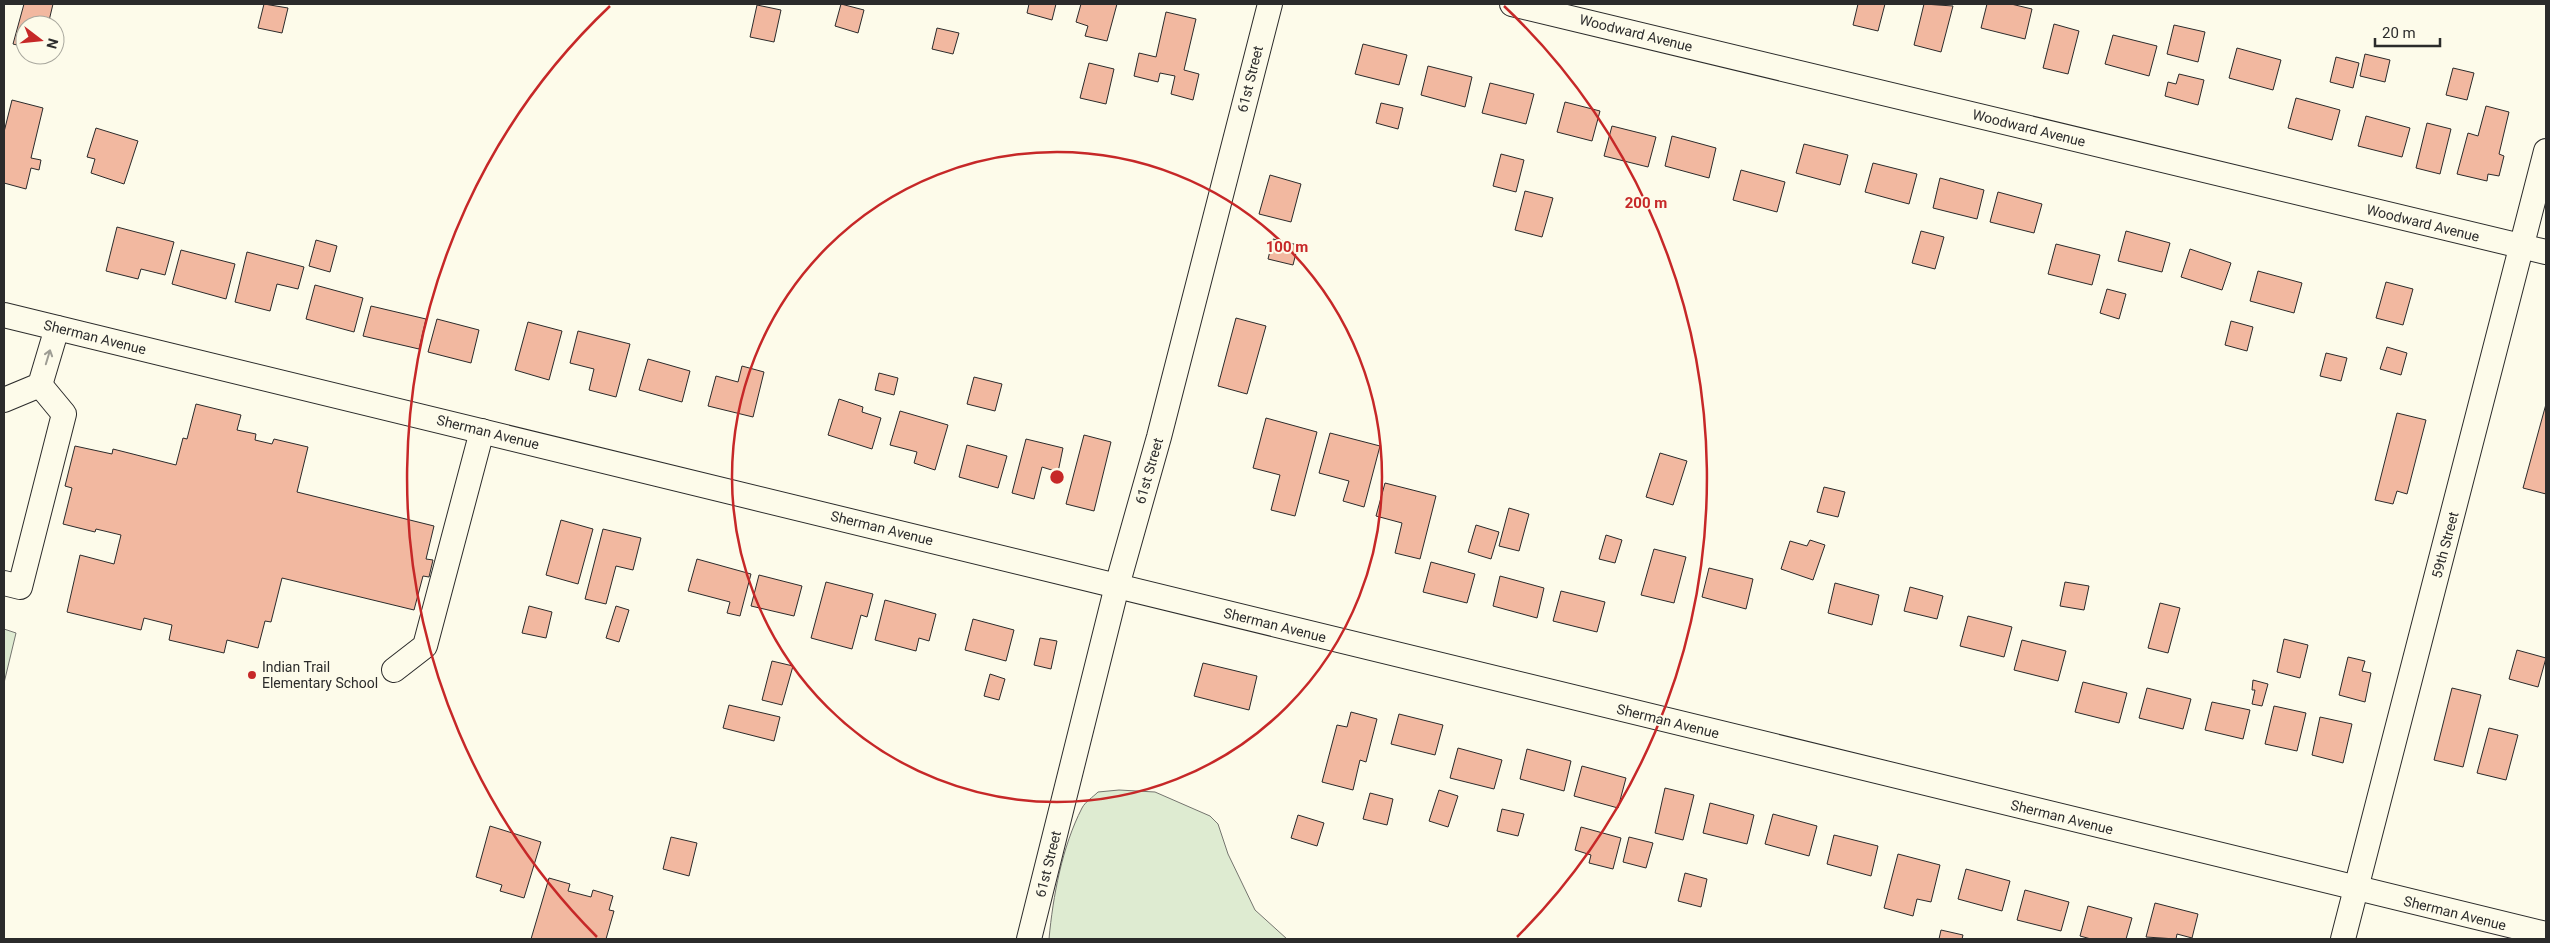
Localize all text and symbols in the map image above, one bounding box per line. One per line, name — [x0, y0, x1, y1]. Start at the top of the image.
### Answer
street label: Woodward Avenue — [1578, 11, 1694, 55]
north arrow — [15, 15, 65, 65]
scale bar — [2375, 15, 2440, 47]
text: 20 m — [2382, 24, 2416, 42]
text: N — [43, 37, 62, 51]
street label: 61st Street — [1234, 44, 1266, 114]
street label: Woodward Avenue — [1971, 106, 2087, 150]
text: 200 m — [1625, 194, 1667, 212]
street label: Woodward Avenue — [2365, 201, 2481, 245]
text: 100 m — [1266, 238, 1308, 256]
street label: Sherman Avenue — [42, 317, 148, 357]
one-way arrow — [44, 349, 54, 365]
street label: Sherman Avenue — [435, 412, 541, 452]
street label: 61st Street — [1132, 436, 1166, 506]
centre of rings — [1048, 468, 1066, 486]
street label: Sherman Avenue — [829, 508, 935, 548]
street label: 59th Street — [2428, 509, 2462, 580]
street label: Sherman Avenue — [1222, 605, 1328, 645]
place label: Indian Trail Elementary School — [262, 659, 378, 691]
marker: Indian Trail Elementary School — [246, 669, 258, 681]
street label: Sherman Avenue — [1615, 701, 1721, 741]
street label: Sherman Avenue — [2009, 797, 2115, 837]
street label: 61st Street — [1032, 829, 1064, 899]
street label: Sherman Avenue — [2402, 893, 2508, 933]

